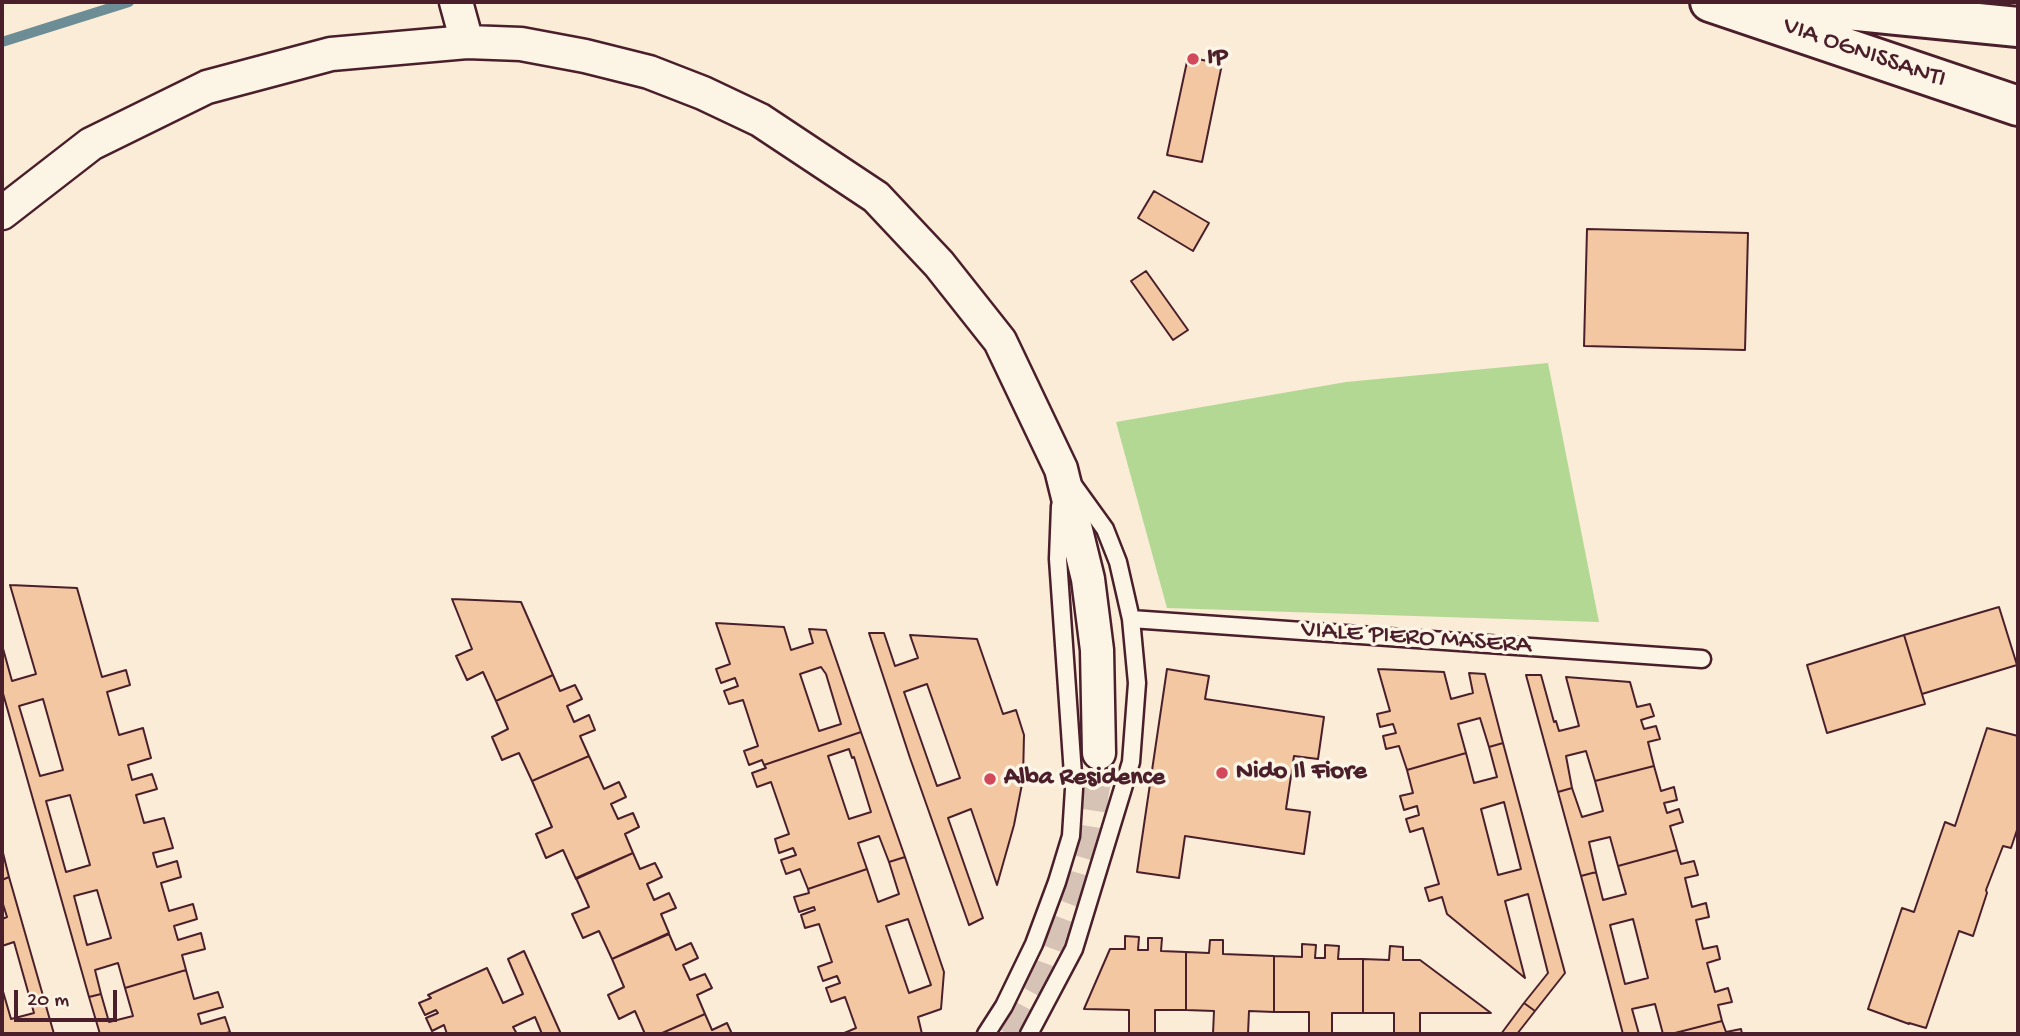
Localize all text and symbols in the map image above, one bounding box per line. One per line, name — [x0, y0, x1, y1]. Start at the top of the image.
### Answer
street label: VIA OGNISSANTI — [1778, 12, 1950, 96]
place label: IP — [1207, 43, 1228, 75]
marker: IP — [1185, 51, 1201, 67]
street label: VIALE PIERO MASERA — [1300, 615, 1532, 663]
place label: Nido Il Fiore — [1236, 757, 1367, 789]
place label: Alba Residence — [1004, 763, 1165, 795]
marker: Nido Il Fiore — [1214, 765, 1230, 781]
marker: Alba Residence — [982, 771, 998, 787]
scale bar — [18, 976, 121, 1020]
text: 20 m — [27, 989, 69, 1014]

